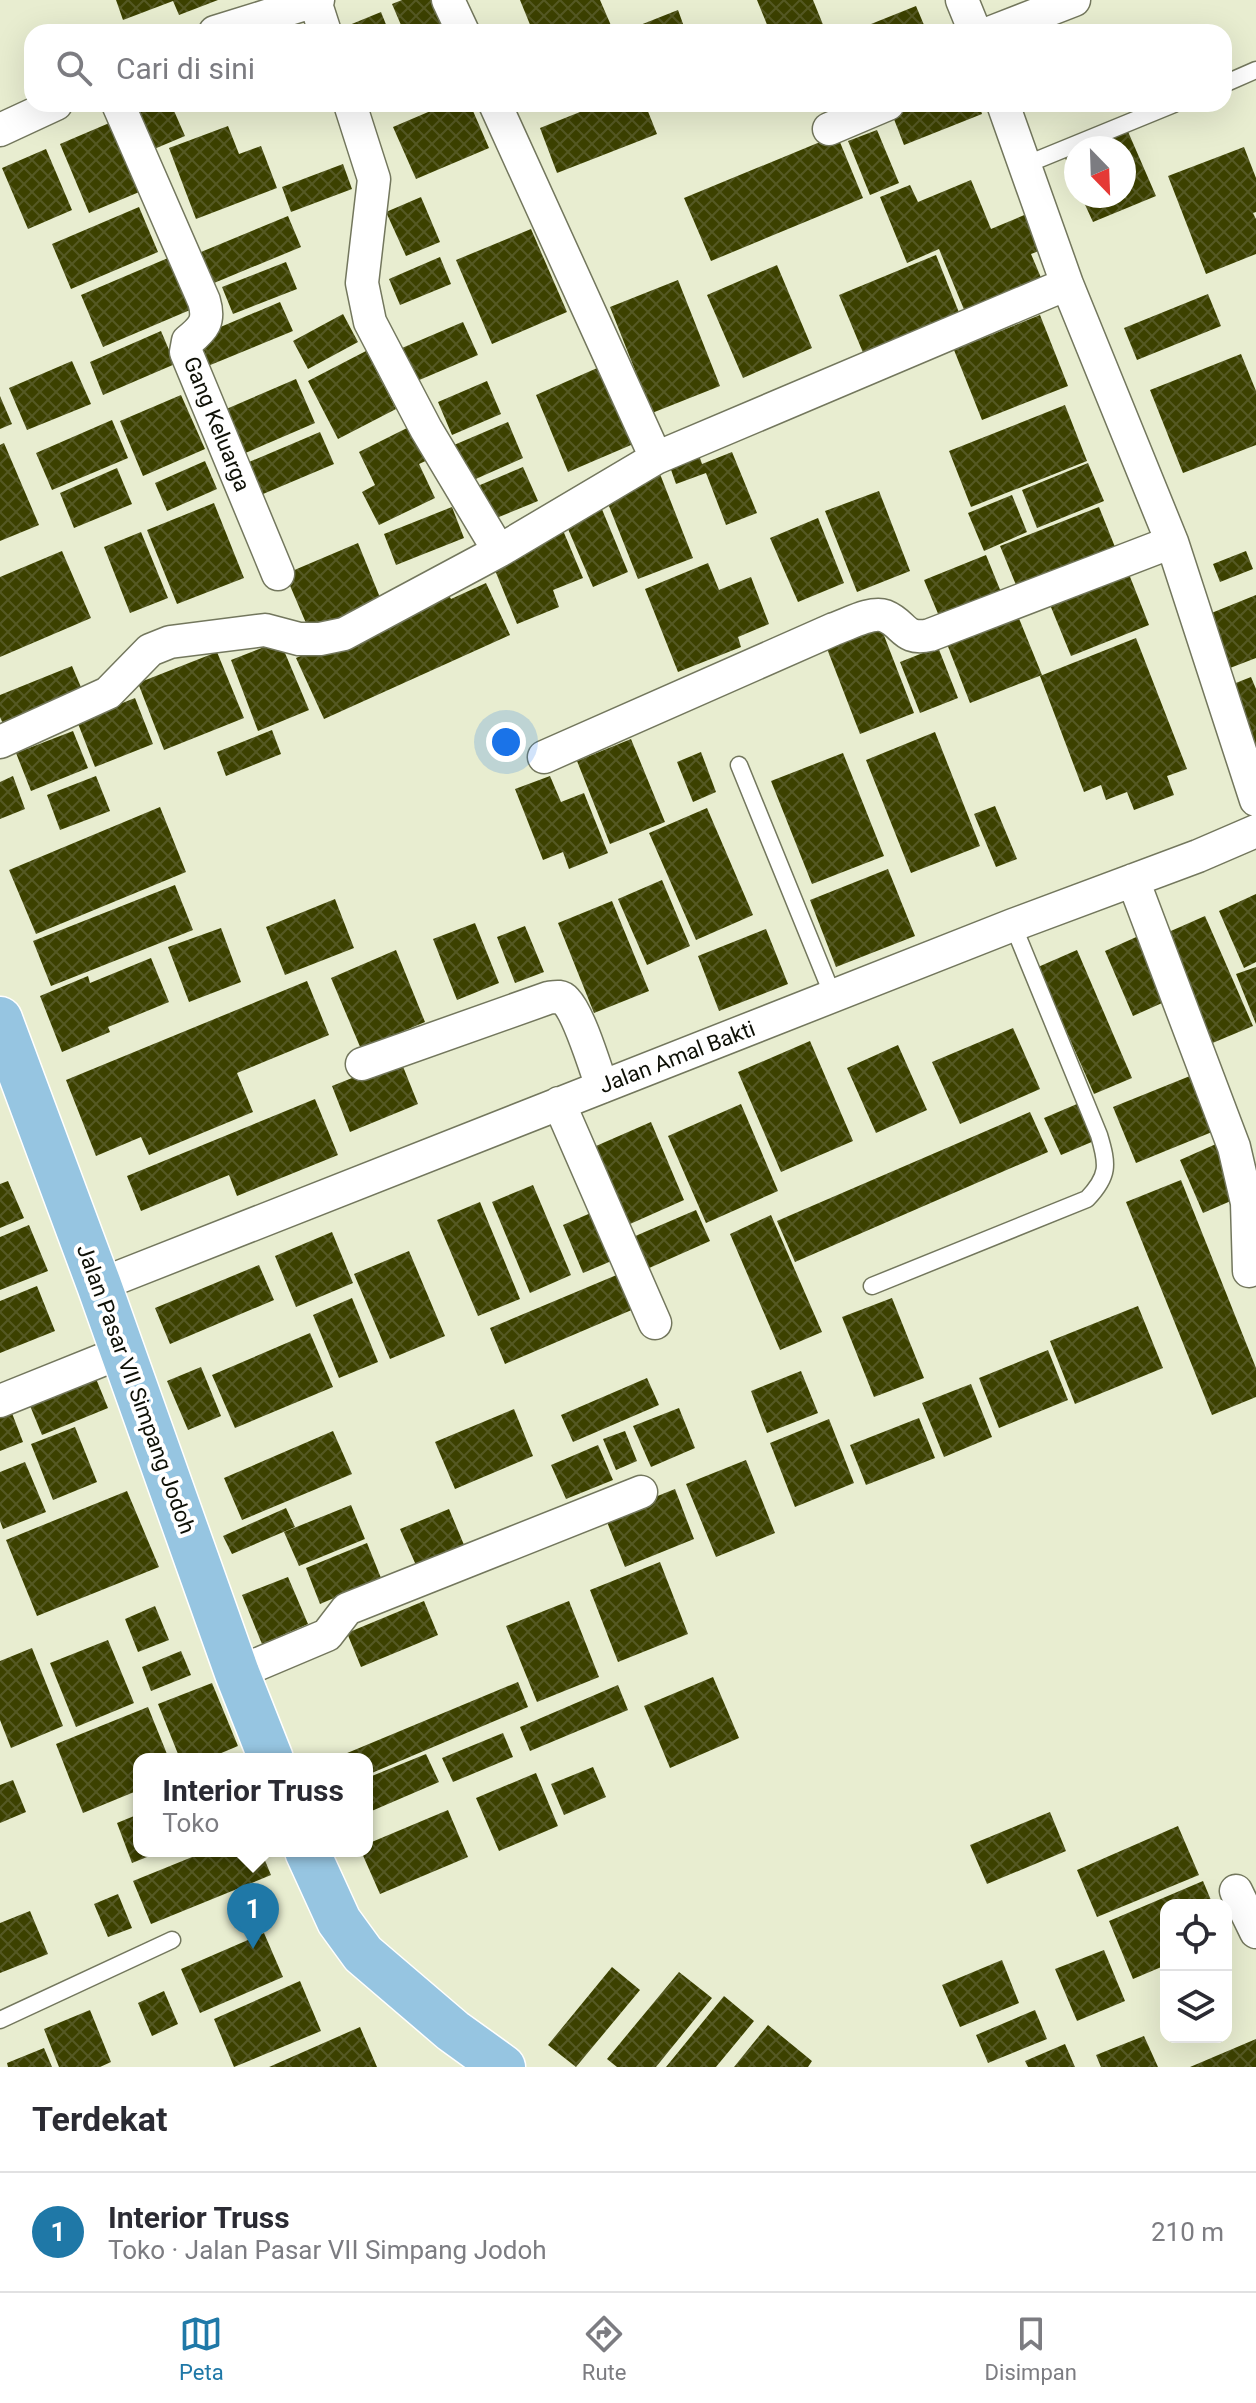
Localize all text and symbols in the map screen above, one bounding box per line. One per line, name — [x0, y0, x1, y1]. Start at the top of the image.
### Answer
search box — [24, 24, 1232, 112]
icon: search — [52, 46, 96, 90]
text: Cari di sini — [116, 51, 255, 86]
north arrow — [1064, 136, 1136, 208]
street label: Gang Keluarga — [179, 353, 255, 495]
your location — [486, 722, 526, 762]
street label: Jalan Amal Bakti — [596, 1016, 758, 1098]
street label: Jalan Pasar VII Simpang Jodoh — [72, 1241, 200, 1537]
popup — [133, 1753, 373, 1857]
text: Interior Truss — [162, 1773, 344, 1808]
text: Toko — [162, 1808, 219, 1838]
pin: 1 — [227, 1883, 279, 1949]
map controls — [1160, 1899, 1232, 2043]
button: locate — [1160, 1899, 1232, 1971]
button: layers — [1160, 1971, 1232, 2043]
text: Terdekat — [32, 2099, 167, 2139]
text: Interior Truss — [108, 2200, 290, 2235]
text: 1 — [51, 2217, 65, 2247]
text: 210 m — [1151, 2217, 1224, 2247]
text: Toko · Jalan Pasar VII Simpang Jodoh — [108, 2235, 547, 2265]
tab: Peta — [179, 2312, 224, 2385]
tab: Rute — [582, 2312, 626, 2385]
tab: Disimpan — [985, 2312, 1077, 2385]

